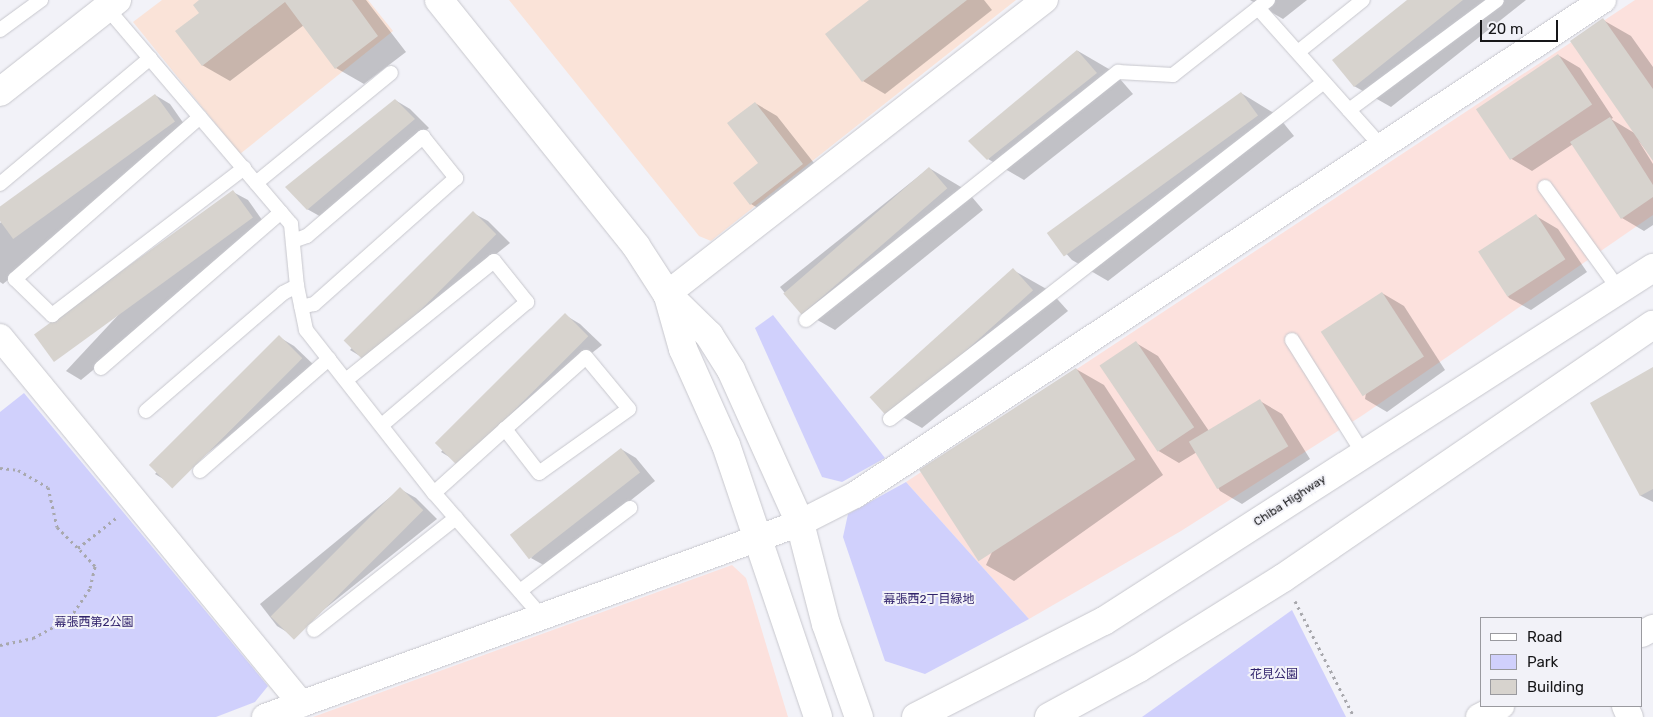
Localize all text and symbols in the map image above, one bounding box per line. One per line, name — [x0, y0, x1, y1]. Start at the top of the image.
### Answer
scale bar — [1483, 10, 1560, 42]
text: 20 m — [1488, 20, 1523, 38]
street label: Chiba Highway — [1251, 472, 1329, 530]
park label: 幕張西2丁目緑地 — [883, 593, 975, 607]
park label: 幕張西第2公園 — [54, 616, 134, 630]
legend — [1480, 617, 1643, 707]
text: Road — [1527, 628, 1563, 646]
text: Park — [1527, 653, 1558, 671]
park label: 花見公園 — [1250, 668, 1298, 682]
text: Building — [1527, 678, 1584, 696]

